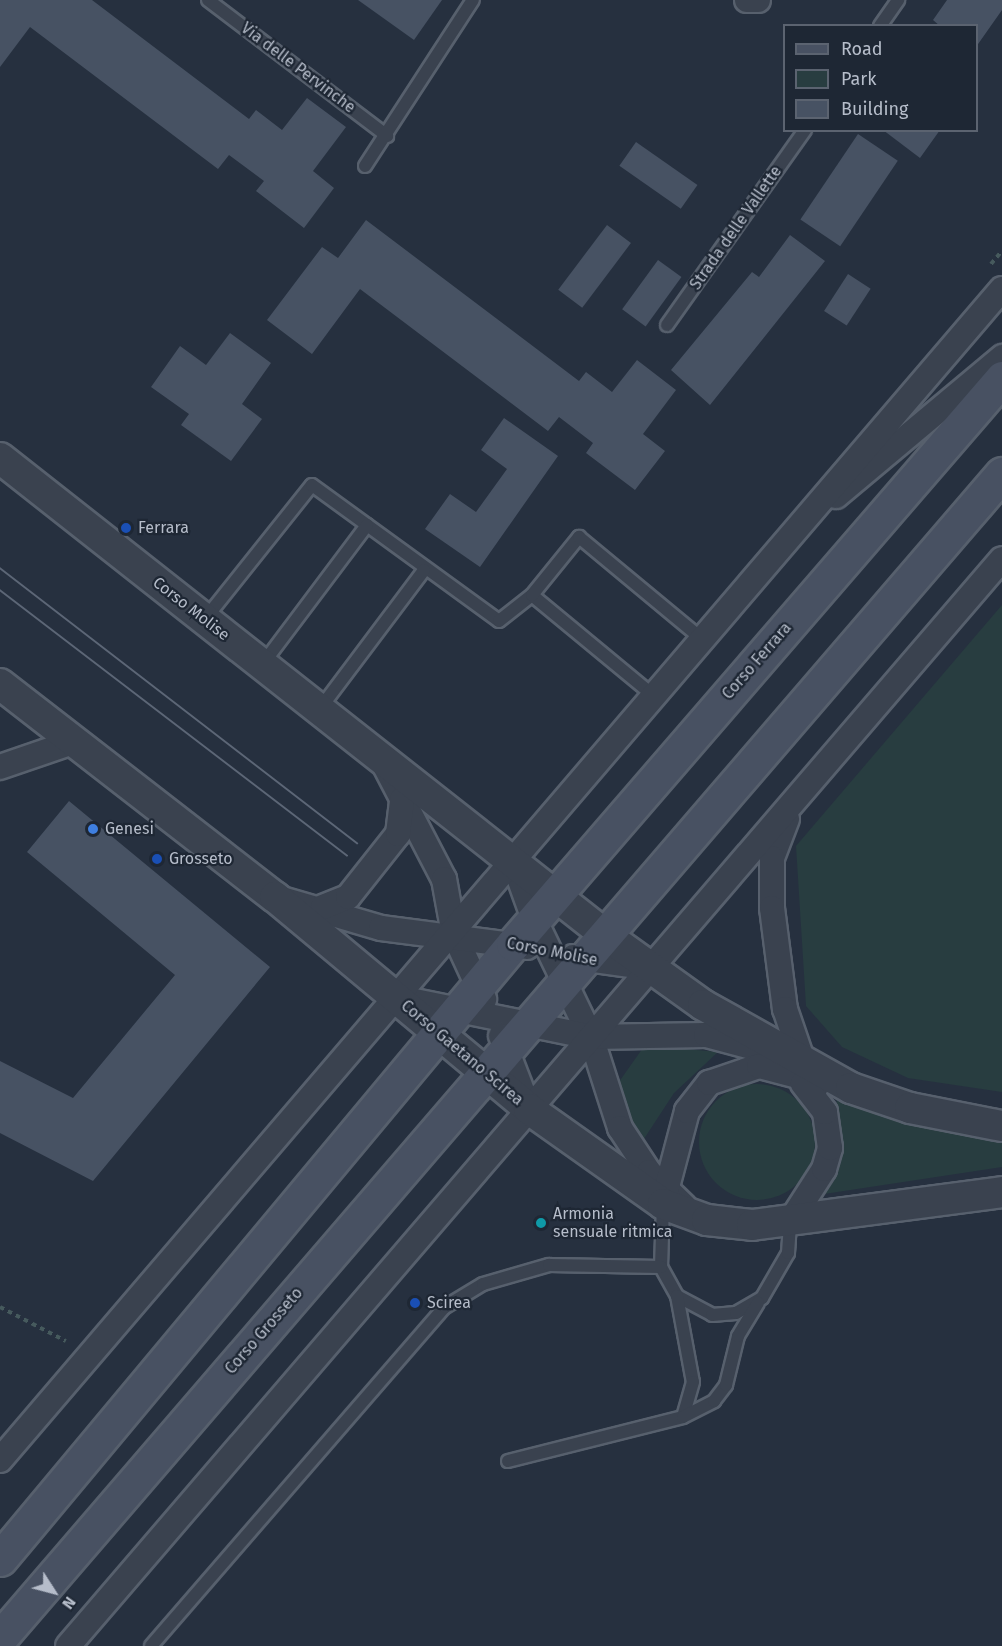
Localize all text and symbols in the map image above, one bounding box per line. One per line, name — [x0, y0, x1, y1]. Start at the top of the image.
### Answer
street label: Via delle Pervinche — [237, 19, 359, 117]
legend — [783, 24, 978, 132]
text: Road — [841, 38, 883, 60]
text: Park — [841, 68, 876, 90]
text: Building — [841, 98, 908, 120]
street label: Strada delle Vallette — [686, 162, 786, 294]
place label: Ferrara — [138, 518, 189, 538]
marker: Ferrara — [119, 521, 133, 535]
street label: Corso Molise — [149, 573, 233, 645]
street label: Corso Ferrara — [718, 619, 796, 703]
place label: Genesi — [105, 819, 154, 839]
marker: Genesi — [86, 822, 100, 836]
place label: Grosseto — [169, 849, 233, 869]
marker: Grosseto — [150, 852, 164, 866]
street label: Corso Molise — [505, 934, 599, 970]
street label: Corso Gaetano Scirea — [397, 996, 527, 1110]
place label: Armonia sensuale ritmica — [553, 1204, 672, 1242]
marker: Armonia sensuale ritmica — [534, 1216, 548, 1230]
street label: Corso Grosseto — [221, 1284, 307, 1378]
place label: Scirea — [427, 1293, 471, 1313]
marker: Scirea — [408, 1296, 422, 1310]
north arrow — [24, 1562, 84, 1622]
text: N — [58, 1593, 80, 1613]

